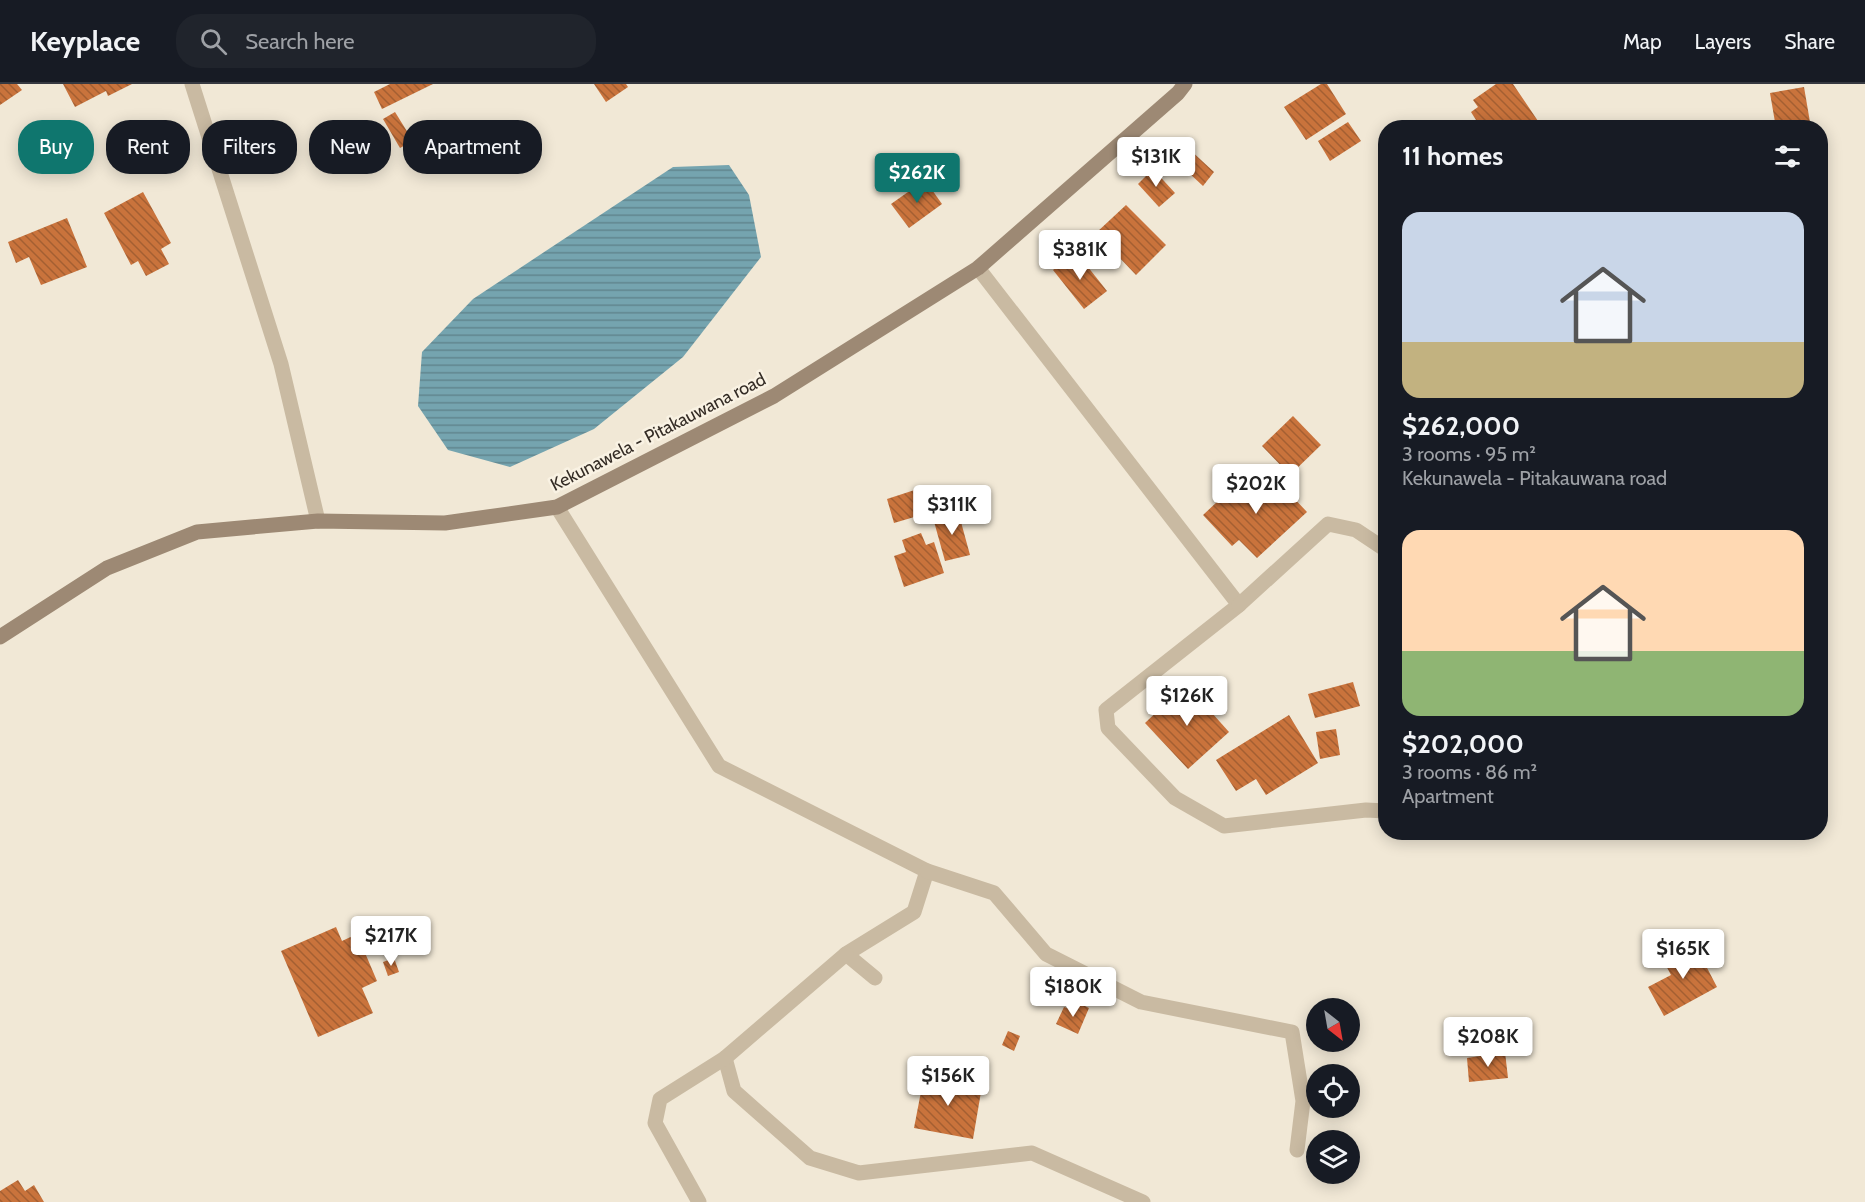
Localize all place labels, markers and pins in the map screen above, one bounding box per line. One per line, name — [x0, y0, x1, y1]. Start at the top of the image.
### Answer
pin: $131K — [1114, 137, 1198, 188]
pin: $262K — [875, 153, 959, 204]
pin: $381K — [1038, 230, 1122, 281]
pin: $202K — [1214, 464, 1298, 515]
pin: $311K — [910, 485, 994, 536]
pin: $126K — [1145, 676, 1229, 727]
pin: $217K — [349, 916, 433, 967]
pin: $165K — [1641, 929, 1725, 980]
pin: $180K — [1031, 967, 1115, 1018]
pin: $208K — [1446, 1017, 1530, 1068]
pin: $156K — [906, 1056, 990, 1107]

